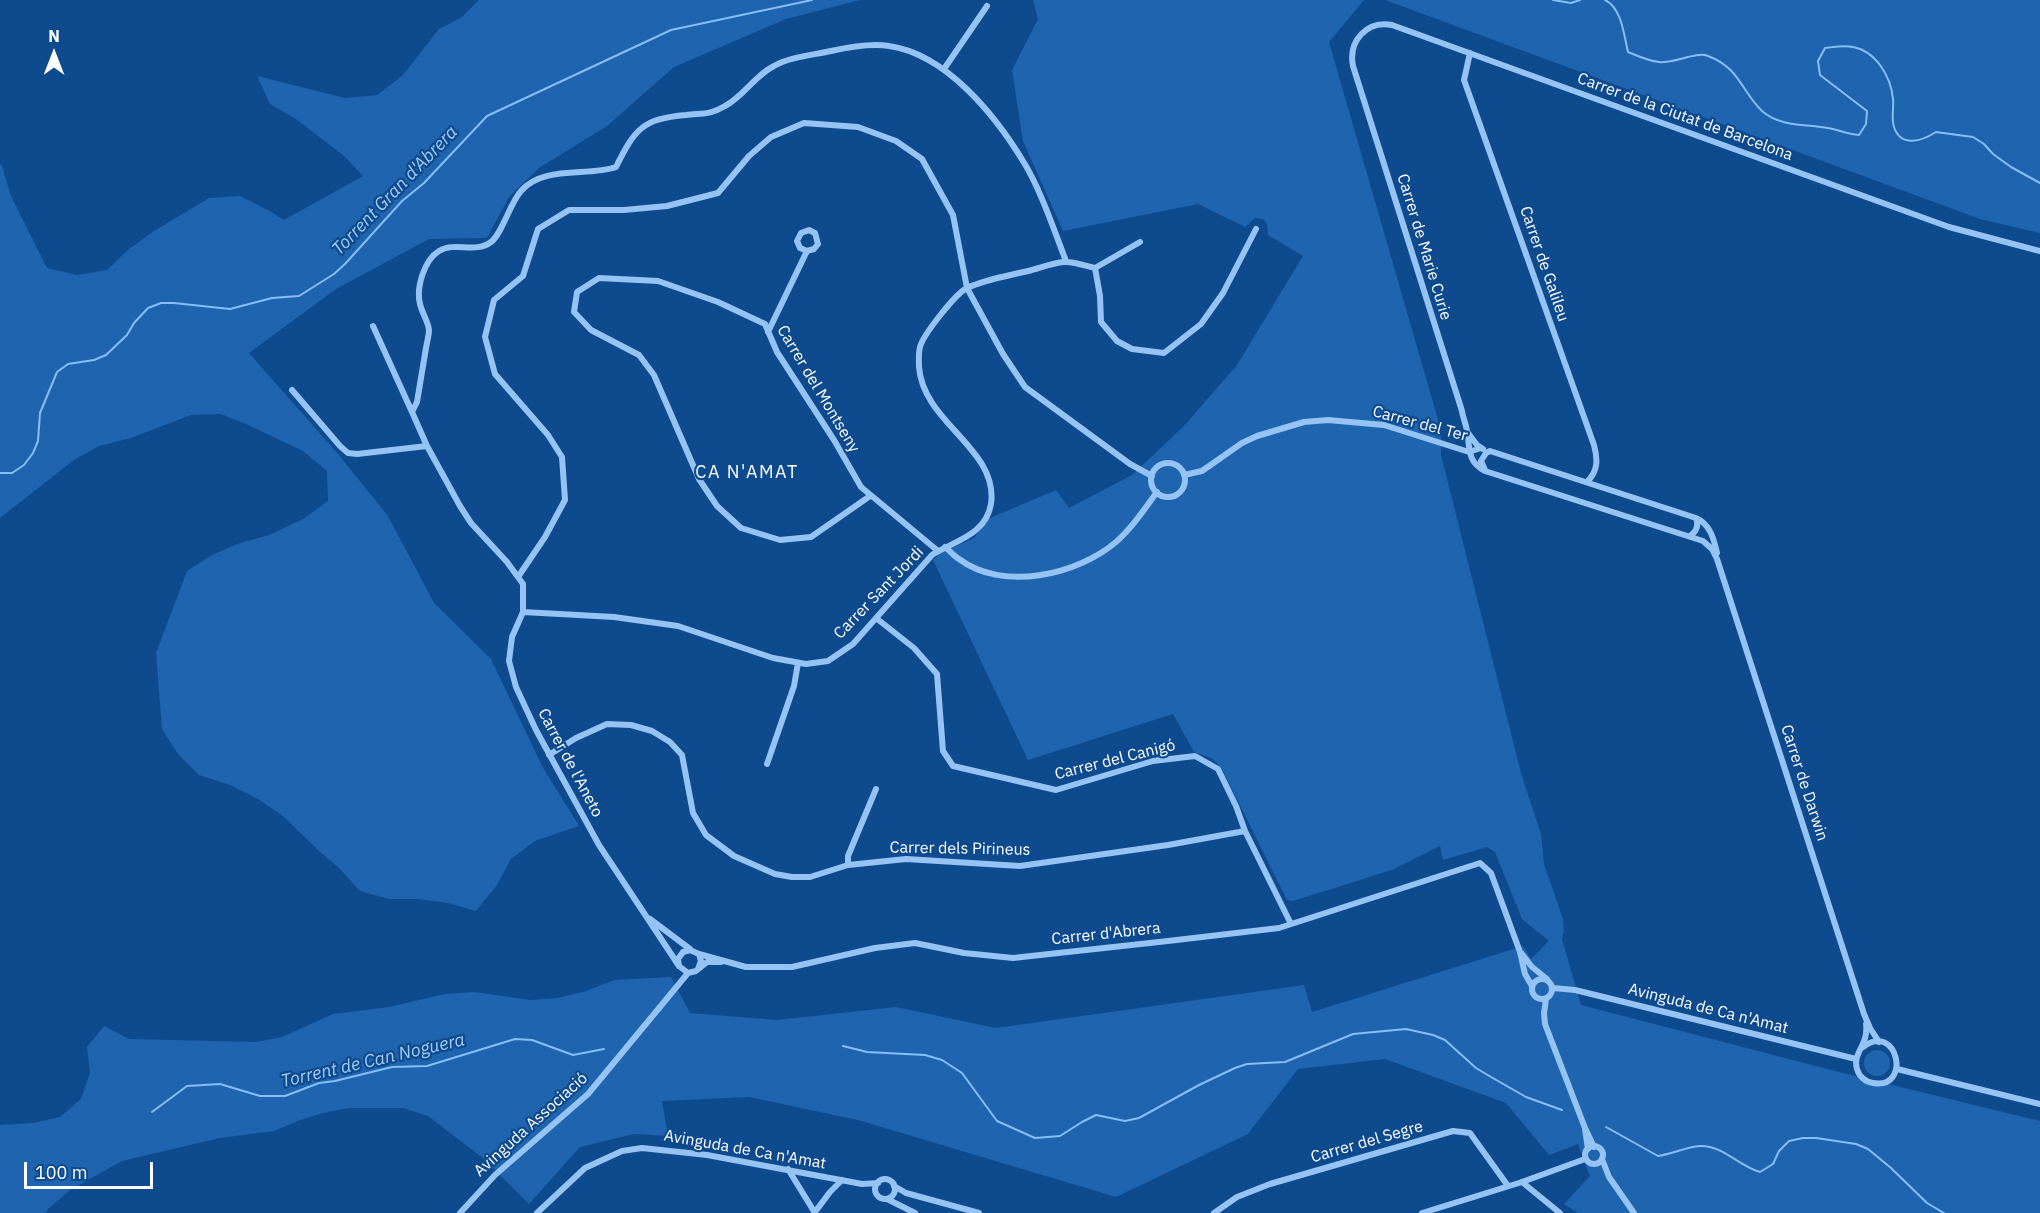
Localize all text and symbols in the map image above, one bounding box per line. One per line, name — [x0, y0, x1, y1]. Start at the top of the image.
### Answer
north arrow — [24, 24, 84, 84]
text: N — [48, 26, 60, 46]
street label: Carrer de la Ciutat de Barcelona — [1575, 69, 1795, 165]
water label: Torrent Gran d'Abrera — [328, 122, 462, 260]
street label: Carrer de Marie Curie — [1393, 171, 1455, 323]
street label: Carrer de Galileu — [1515, 204, 1573, 324]
street label: Carrer del Montseny — [772, 322, 864, 456]
street label: Carrer del Ter — [1370, 402, 1470, 446]
district label: CA N'AMAT — [695, 462, 799, 484]
street label: Carrer Sant Jordi — [830, 543, 928, 643]
street label: Carrer de l'Aneto — [533, 705, 607, 821]
street label: Carrer de Darwin — [1776, 722, 1832, 844]
street label: Carrer del Canigó — [1053, 736, 1177, 784]
street label: Carrer dels Pirineus — [889, 838, 1031, 860]
street label: Carrer d'Abrera — [1051, 919, 1161, 949]
street label: Avinguda de Ca n'Amat — [1626, 980, 1790, 1038]
water label: Torrent de Can Noguera — [279, 1029, 467, 1093]
street label: Avinguda Associació — [470, 1069, 592, 1181]
street label: Carrer del Segre — [1309, 1117, 1425, 1167]
street label: Avinguda de Ca n'Amat — [662, 1126, 828, 1174]
scale bar — [27, 1150, 156, 1188]
text: 100 m — [35, 1161, 87, 1184]

